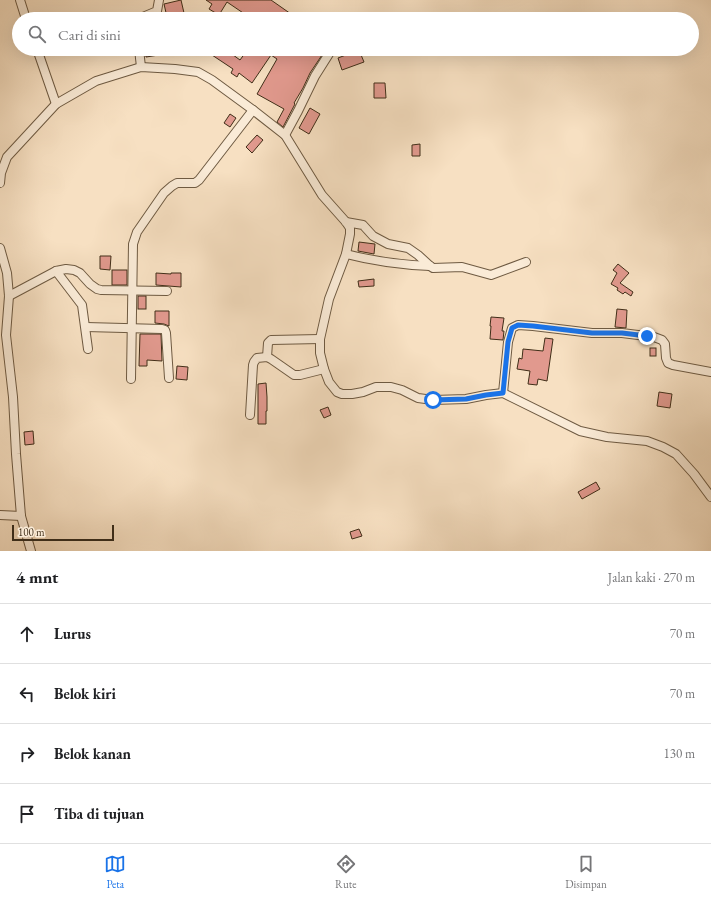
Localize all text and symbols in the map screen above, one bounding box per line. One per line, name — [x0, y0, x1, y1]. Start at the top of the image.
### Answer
search box — [12, 12, 699, 56]
icon: search — [26, 23, 48, 45]
text: Cari di sini — [58, 25, 121, 44]
route end — [638, 327, 656, 345]
route start — [424, 391, 442, 409]
scale bar — [12, 523, 114, 542]
text: 100 m — [18, 525, 45, 539]
text: 4 mnt — [16, 566, 58, 588]
text: Jalan kaki · 270 m — [608, 569, 695, 586]
icon: ahead — [16, 623, 38, 645]
text: Lurus — [54, 624, 91, 643]
text: 70 m — [670, 625, 695, 642]
icon: left — [16, 683, 38, 705]
text: Belok kiri — [54, 684, 116, 703]
text: 70 m — [670, 685, 695, 702]
icon: right — [16, 743, 38, 765]
text: Belok kanan — [54, 744, 131, 763]
text: 130 m — [664, 745, 695, 762]
icon: arrive — [16, 803, 38, 825]
text: Tiba di tujuan — [54, 804, 144, 823]
tab: Peta — [104, 853, 126, 891]
tab: Rute — [335, 853, 357, 891]
tab: Disimpan — [565, 853, 607, 891]

